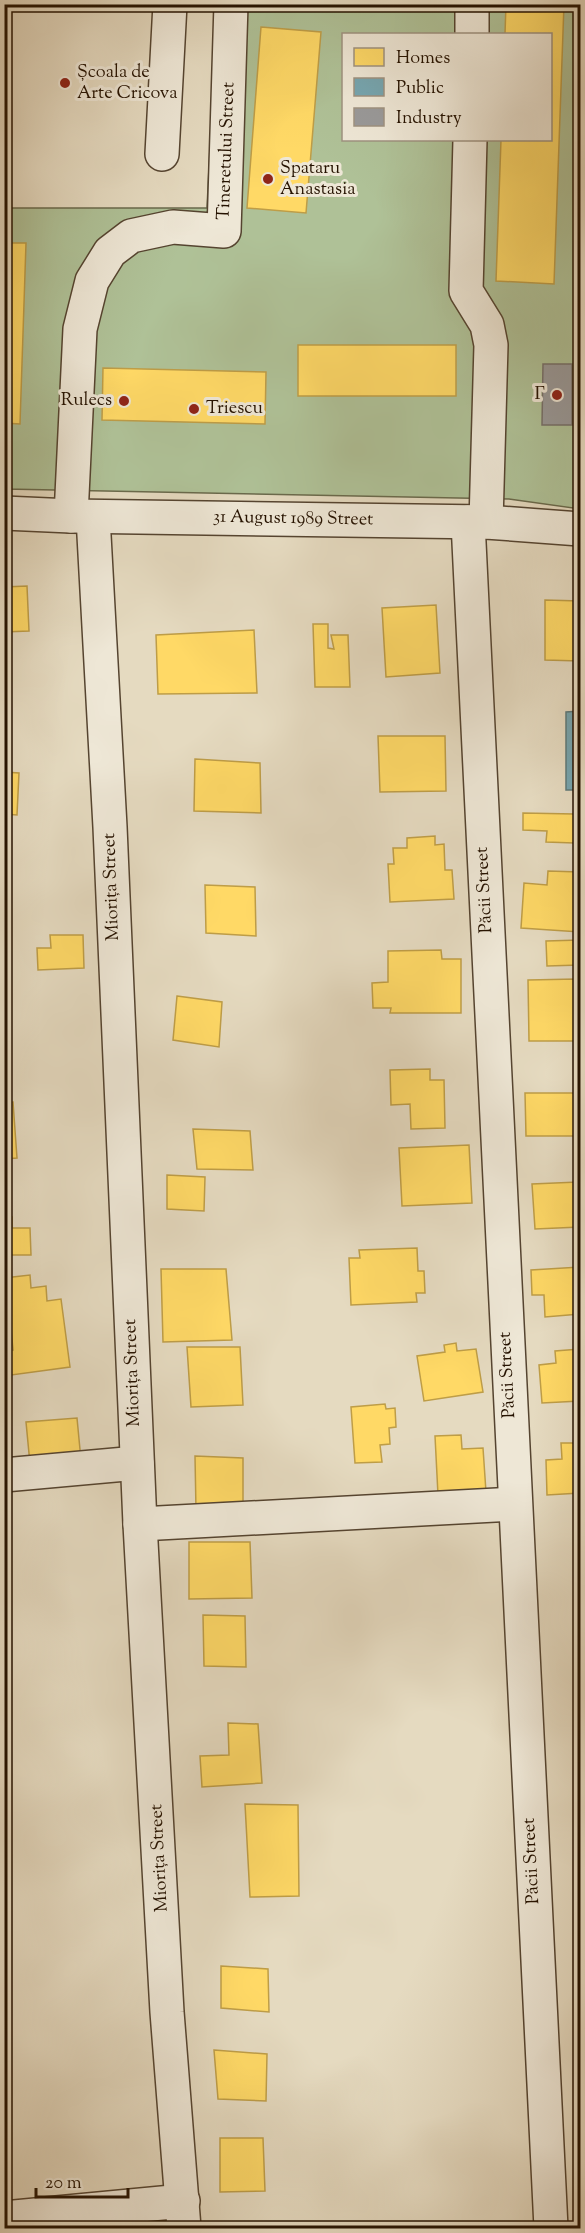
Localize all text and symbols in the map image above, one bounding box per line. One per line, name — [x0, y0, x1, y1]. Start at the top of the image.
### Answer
legend — [342, 33, 552, 141]
text: Homes — [396, 46, 450, 72]
place label: Școala de Arte Cricova — [77, 60, 178, 107]
marker: Școala de Arte Cricova — [58, 76, 72, 90]
text: Public — [396, 76, 444, 102]
street label: Tineretului Street — [212, 82, 242, 220]
text: Industry — [396, 106, 462, 132]
place label: Spataru Anastasia — [280, 156, 356, 203]
marker: Spataru Anastasia — [261, 172, 275, 186]
place label: Г — [535, 382, 545, 408]
place label: Rulecs — [61, 388, 112, 414]
marker: Г — [550, 388, 564, 402]
marker: Rulecs — [117, 394, 131, 408]
place label: Triescu — [206, 396, 263, 422]
marker: Triescu — [187, 402, 201, 416]
street label: 31 August 1989 Street — [213, 505, 373, 533]
street label: Miorița Street — [97, 833, 127, 941]
street label: Păcii Street — [470, 846, 500, 934]
street label: Miorița Street — [118, 1319, 148, 1427]
street label: Păcii Street — [493, 1331, 523, 1419]
street label: Miorița Street — [144, 1803, 176, 1913]
street label: Păcii Street — [517, 1817, 547, 1905]
scale bar — [36, 2161, 128, 2199]
text: 20 m — [45, 2171, 82, 2197]

